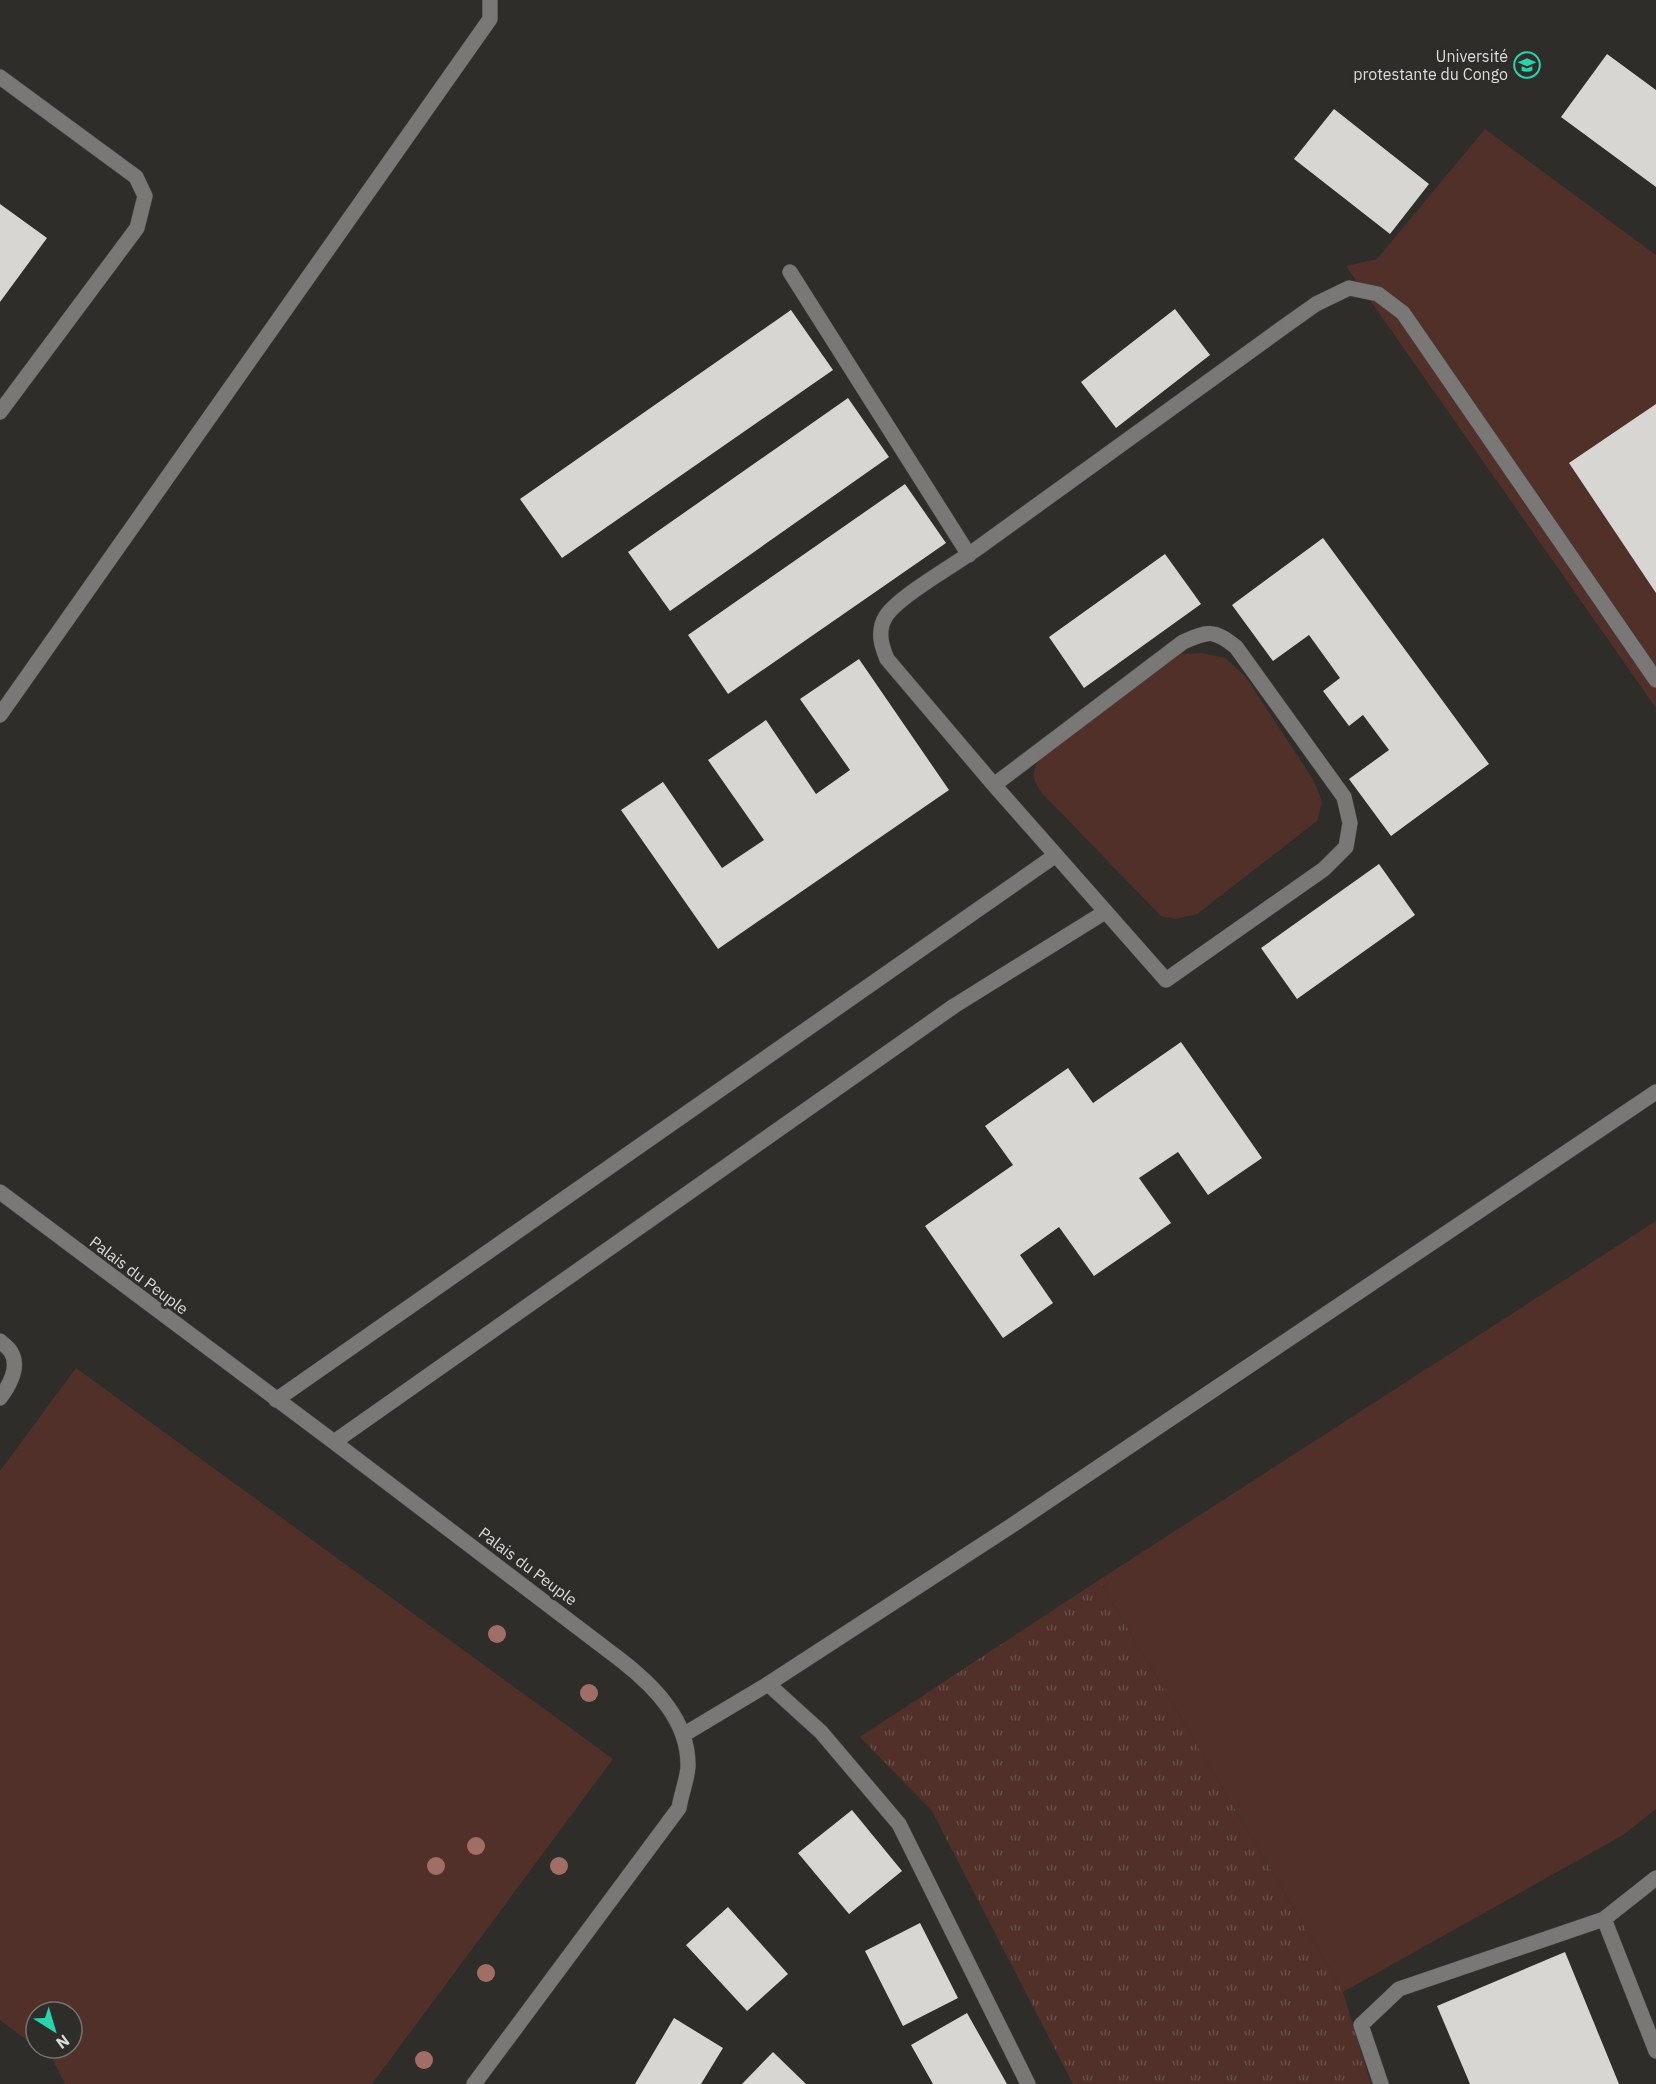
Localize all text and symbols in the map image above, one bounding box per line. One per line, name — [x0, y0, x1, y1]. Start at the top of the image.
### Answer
place label: Université protestante du Congo — [1353, 46, 1508, 84]
school or university icon: Université protestante du Congo — [1512, 50, 1542, 80]
street label: Palais du Peuple — [86, 1231, 192, 1319]
street label: Palais du Peuple — [475, 1522, 581, 1610]
north arrow — [24, 2000, 84, 2060]
text: N — [52, 2031, 74, 2053]

